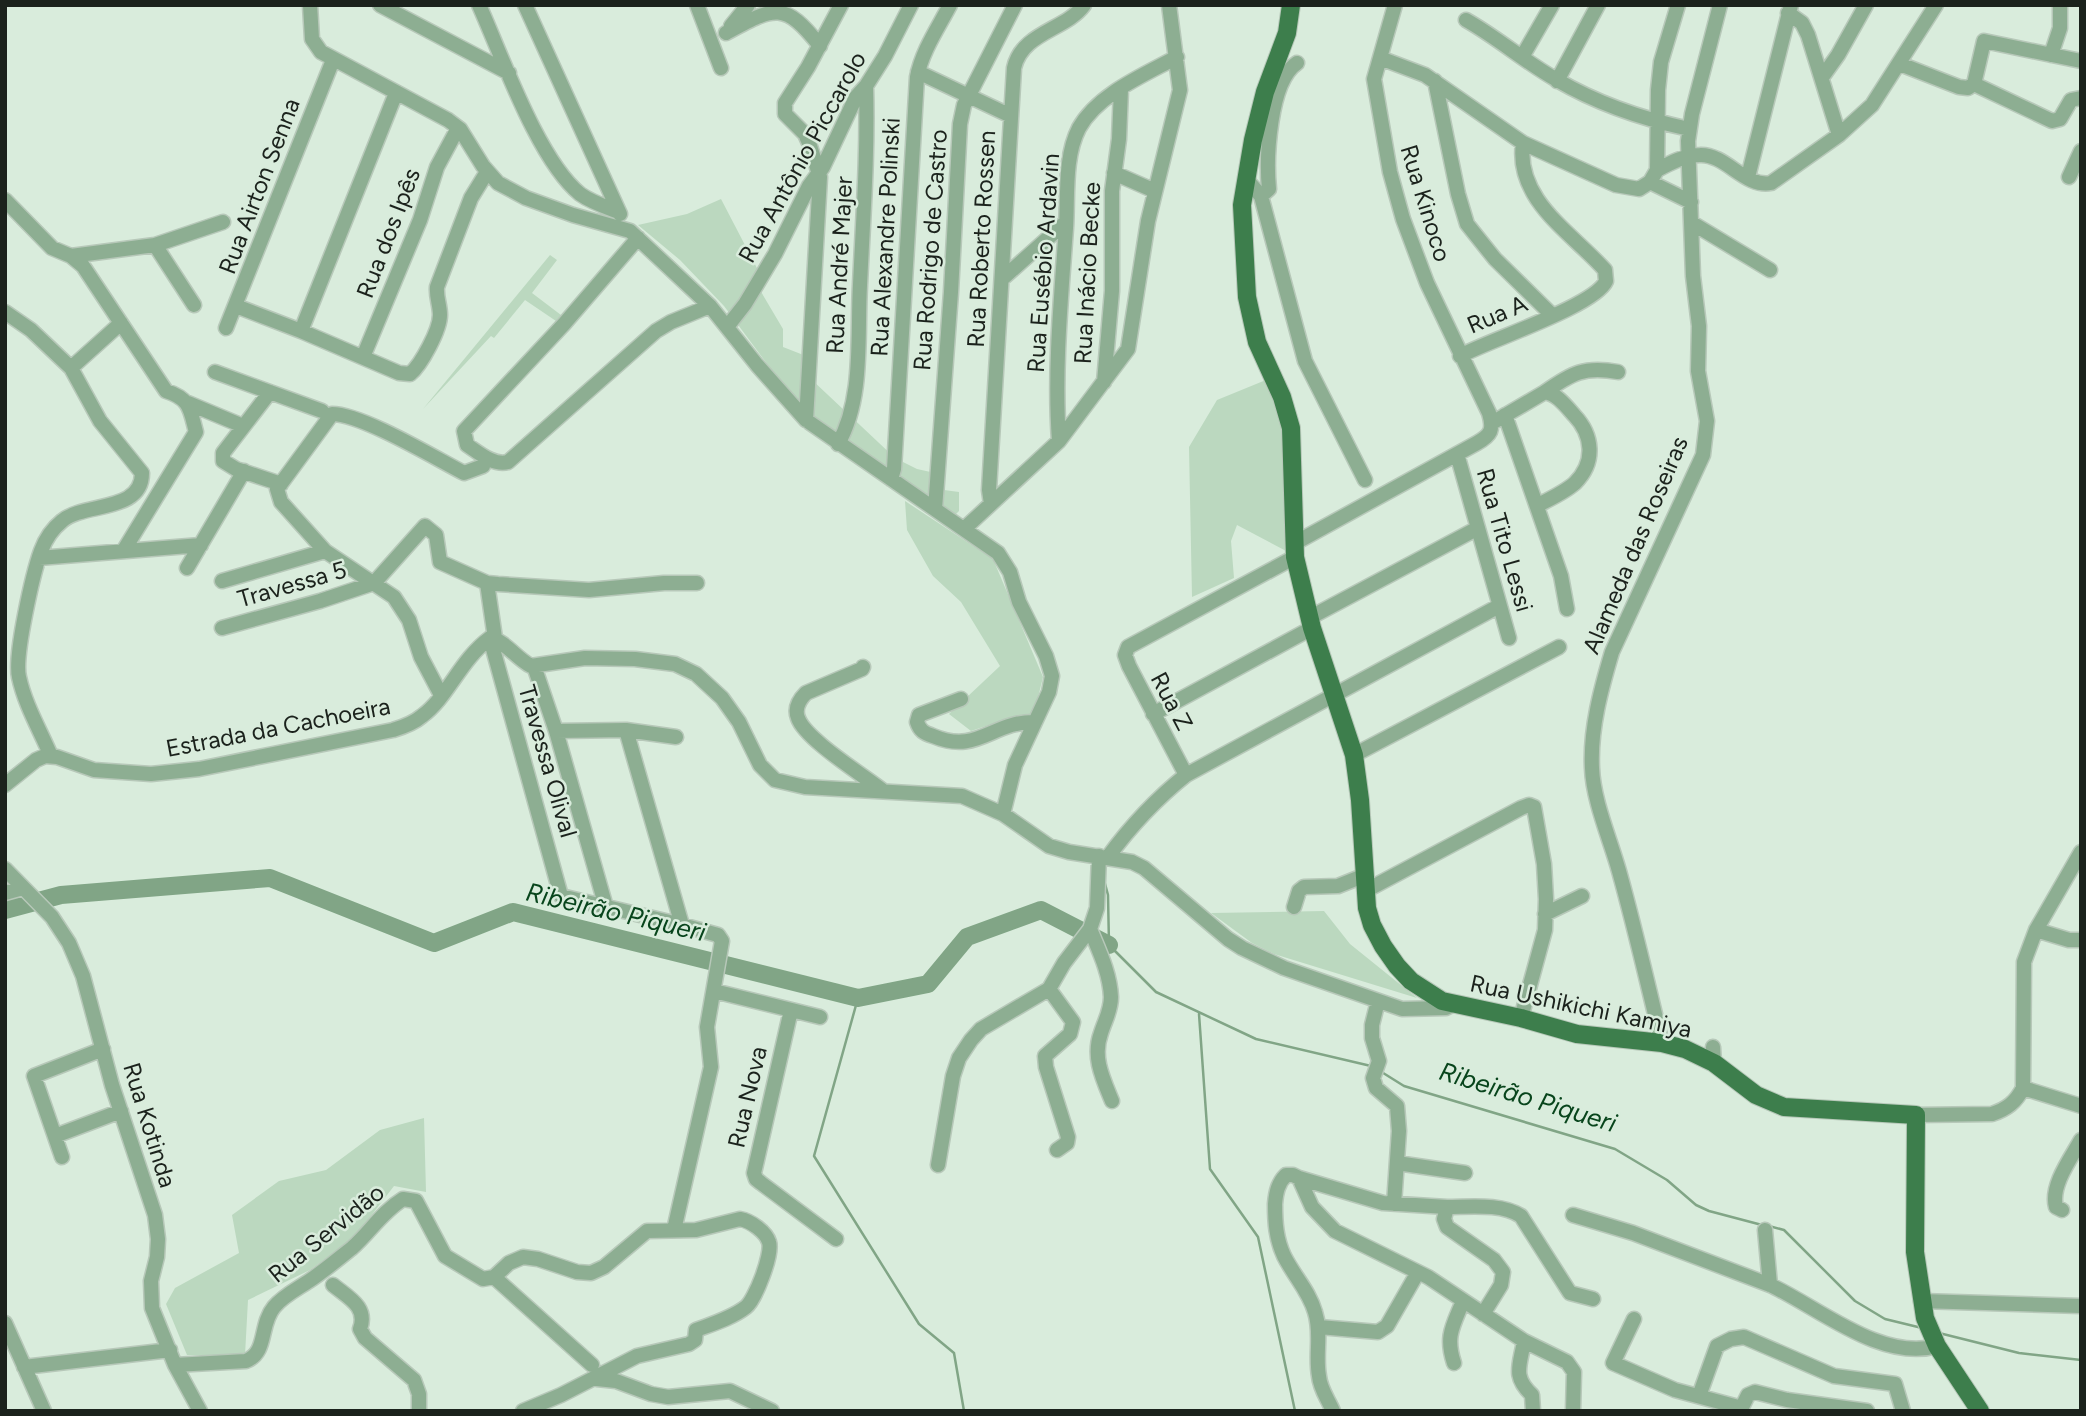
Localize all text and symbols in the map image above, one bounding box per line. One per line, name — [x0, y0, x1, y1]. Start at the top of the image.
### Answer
street label: Rua Antônio Piccarolo — [732, 46, 872, 268]
street label: Rua Airton Senna — [212, 94, 306, 278]
street label: Rua Alexandre Polinski — [864, 117, 906, 357]
street label: Rua Rodrigo de Castro — [907, 128, 953, 372]
street label: Rua Roberto Rossen — [961, 130, 1001, 348]
street label: Rua Kinoco — [1394, 141, 1458, 265]
street label: Rua Eusébio Ardavin — [1021, 152, 1065, 374]
street label: Rua dos Ipês — [350, 164, 426, 302]
street label: Rua André Majer — [820, 176, 858, 354]
street label: Rua Inácio Becke — [1068, 181, 1106, 365]
street label: Rua A — [1462, 288, 1532, 340]
street label: Alameda das Roseiras — [1576, 432, 1694, 658]
street label: Rua Tito Lessi — [1471, 465, 1539, 615]
street label: Travessa 5 — [234, 555, 350, 613]
street label: Rua Z — [1145, 667, 1199, 735]
street label: Travessa Olival — [512, 681, 584, 841]
street label: Estrada da Cachoeira — [163, 691, 393, 763]
water label: Ribeirão Piqueri — [523, 876, 710, 948]
street label: Rua Ushikichi Kamiya — [1467, 968, 1695, 1044]
street label: Rua Nova — [721, 1043, 773, 1151]
water label: Ribeirão Piqueri — [1435, 1055, 1621, 1139]
street label: Rua Kotinda — [117, 1059, 183, 1191]
street label: Rua Servidão — [262, 1177, 390, 1289]

